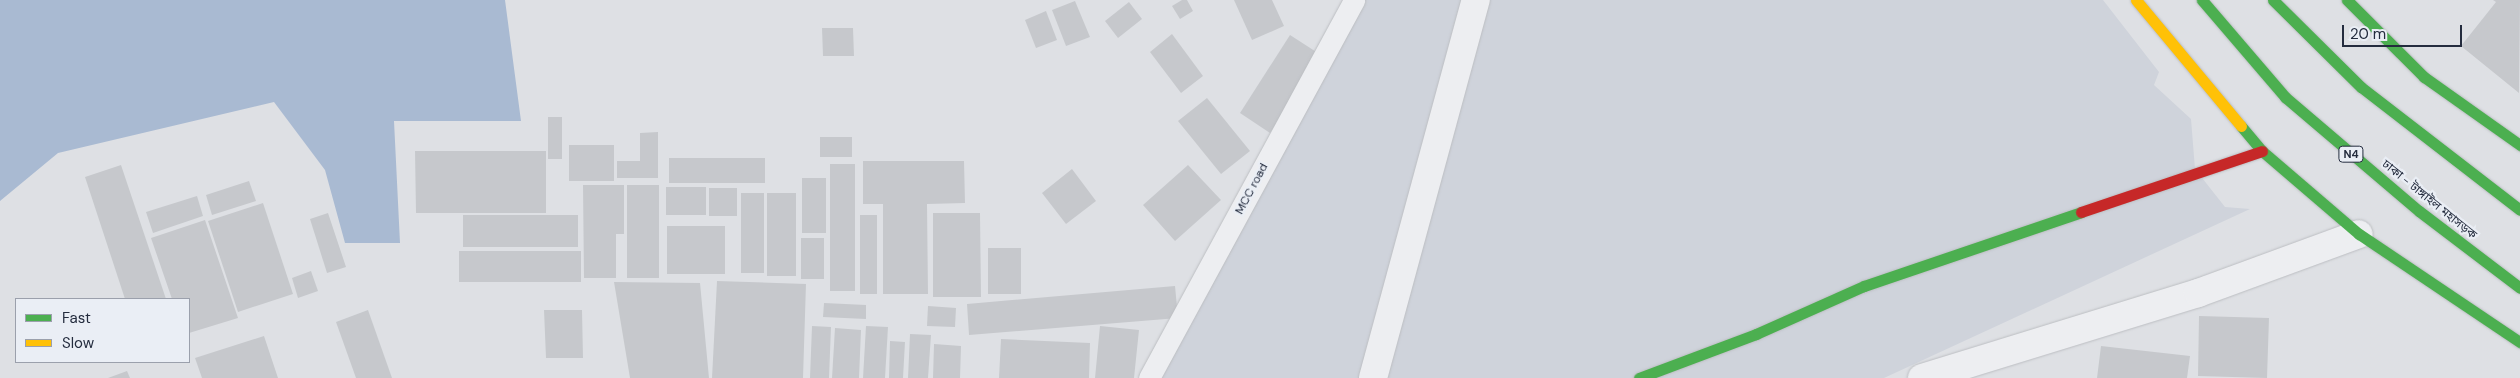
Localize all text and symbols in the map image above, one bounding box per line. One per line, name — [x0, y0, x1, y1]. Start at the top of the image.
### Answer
scale bar — [2345, 15, 2465, 47]
text: 20 m — [2350, 24, 2386, 44]
road number: N4 — [2337, 146, 2365, 162]
street label: ঢাকা - টাঙ্গাইল মহাসড়ক — [2379, 157, 2479, 243]
street label: MCC road — [1233, 161, 1271, 217]
legend — [15, 298, 190, 363]
text: Fast — [62, 308, 91, 328]
text: Slow — [62, 333, 94, 353]

